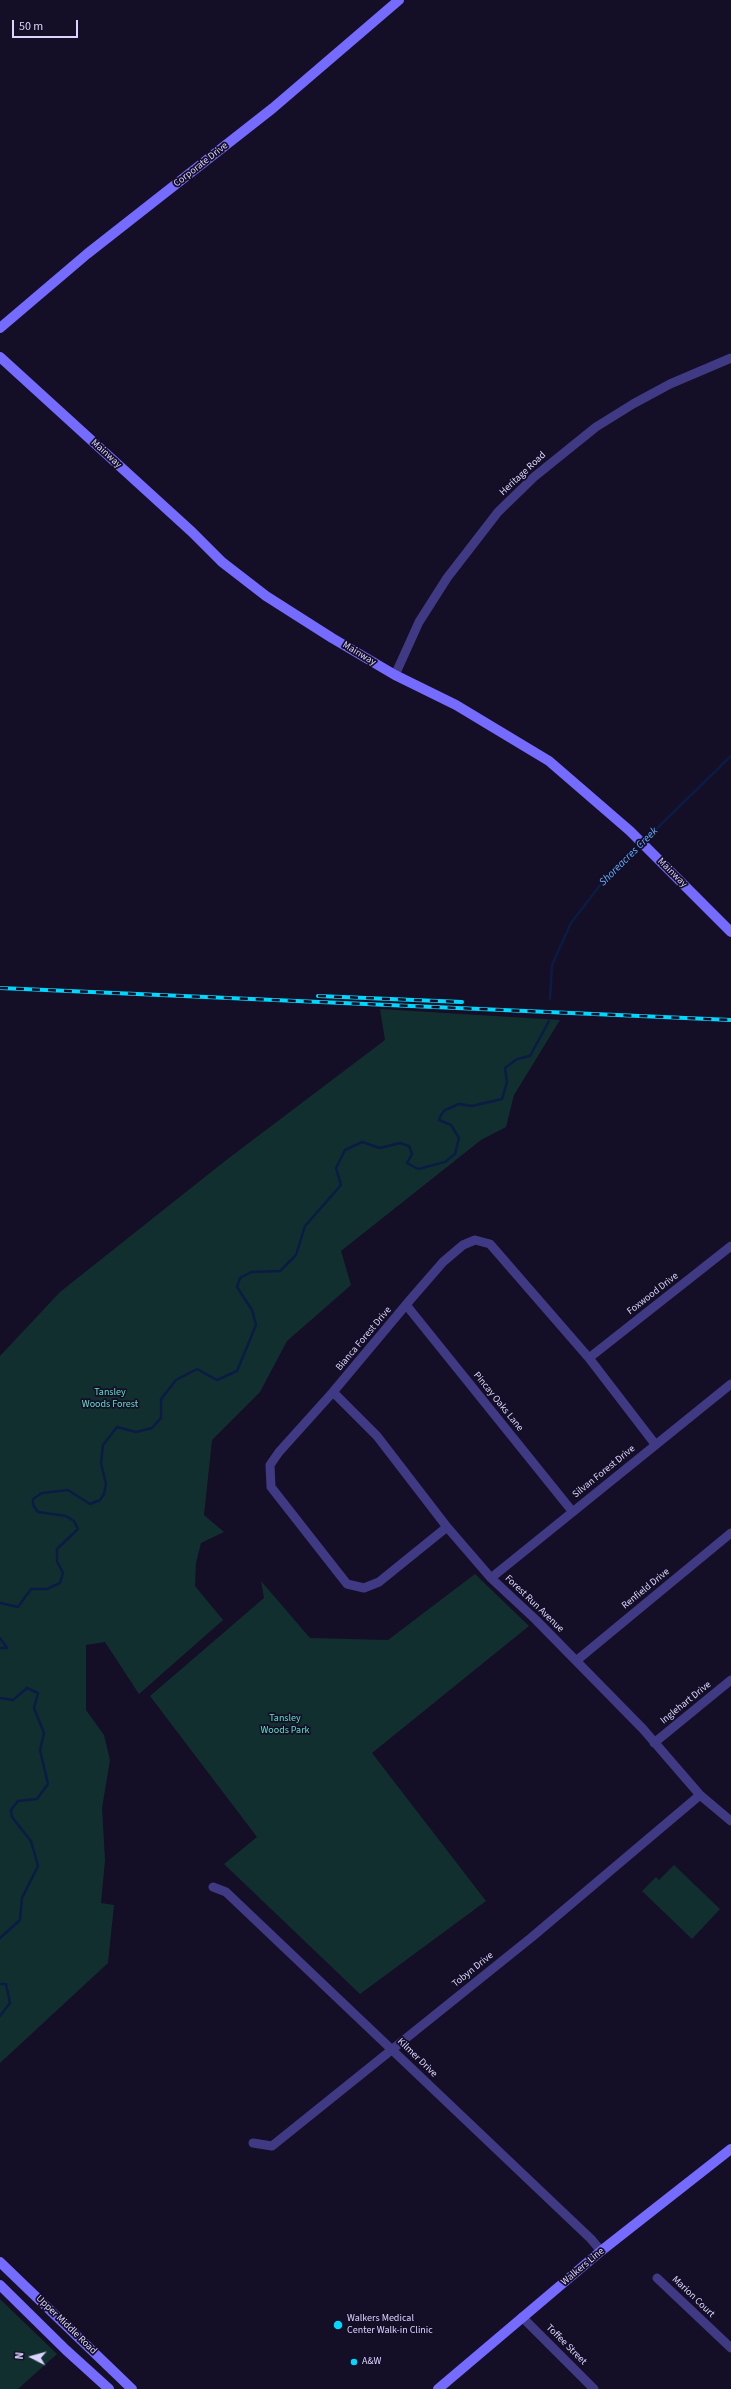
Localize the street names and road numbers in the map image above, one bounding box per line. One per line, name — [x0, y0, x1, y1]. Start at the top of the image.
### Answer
street label: Corporate Drive — [171, 140, 231, 190]
street label: Mainway — [88, 437, 124, 471]
street label: Heritage Road — [497, 450, 549, 498]
street label: Mainway — [340, 639, 378, 669]
street label: Mainway — [655, 856, 689, 890]
street label: Foxwood Drive — [625, 1270, 681, 1318]
street label: Bianca Forest Drive — [334, 1305, 394, 1373]
street label: Pincay Oaks Lane — [470, 1370, 526, 1434]
street label: Silvan Forest Drive — [570, 1443, 638, 1501]
street label: Renfield Drive — [620, 1566, 672, 1612]
street label: Forest Run Avenue — [502, 1573, 566, 1635]
street label: Inglehart Drive — [658, 1679, 714, 1727]
street label: Tobyn Drive — [450, 1950, 496, 1990]
street label: Kilmer Drive — [394, 2036, 440, 2080]
street label: Walkers Line — [559, 2246, 607, 2288]
street label: Marion Court — [669, 2274, 717, 2320]
street label: Upper Middle Road — [33, 2293, 99, 2357]
street label: Toffee Street — [543, 2322, 589, 2368]

